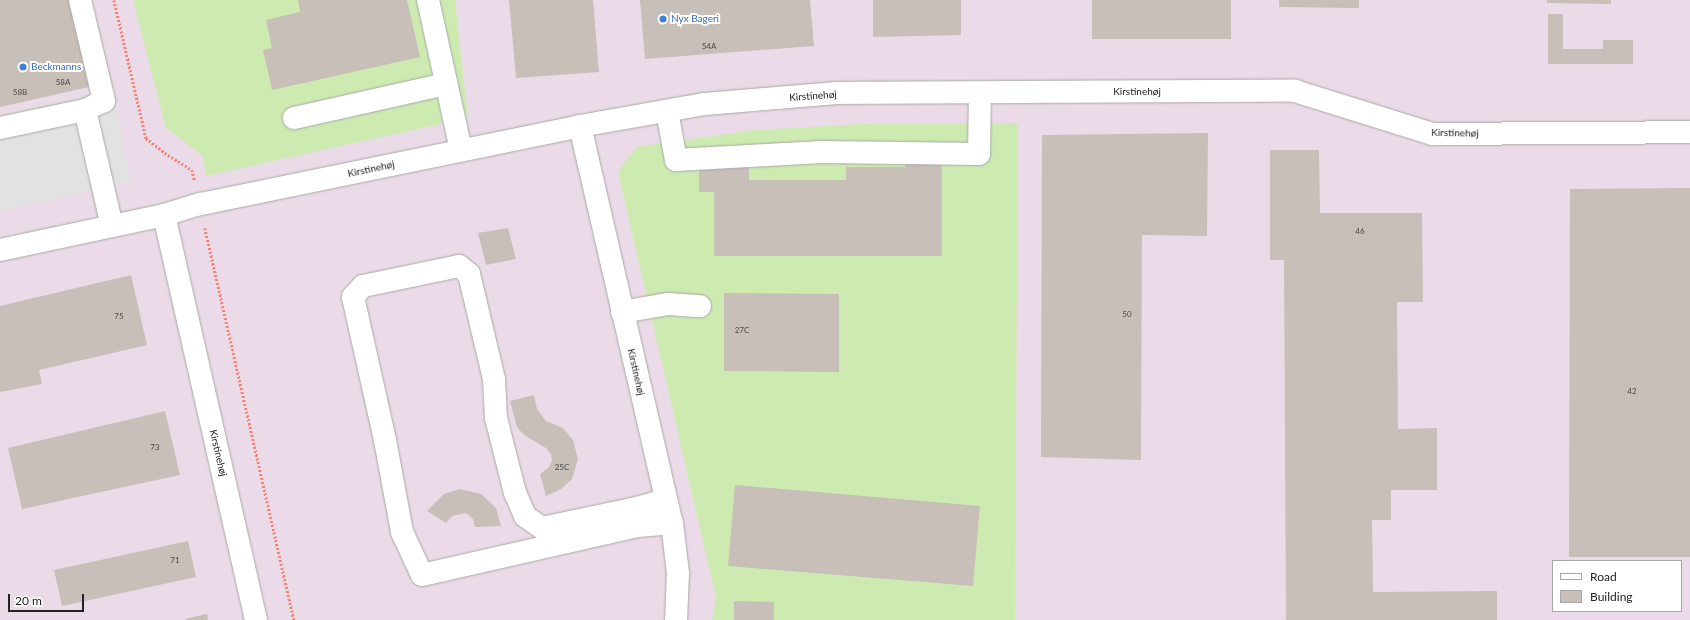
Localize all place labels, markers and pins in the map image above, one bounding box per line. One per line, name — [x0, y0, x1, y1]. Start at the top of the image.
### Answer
place label: Nyx Bageri — [671, 13, 719, 25]
marker: Nyx Bageri — [658, 14, 668, 24]
place label: Beckmanns — [31, 61, 81, 73]
marker: Beckmanns — [18, 62, 28, 72]

